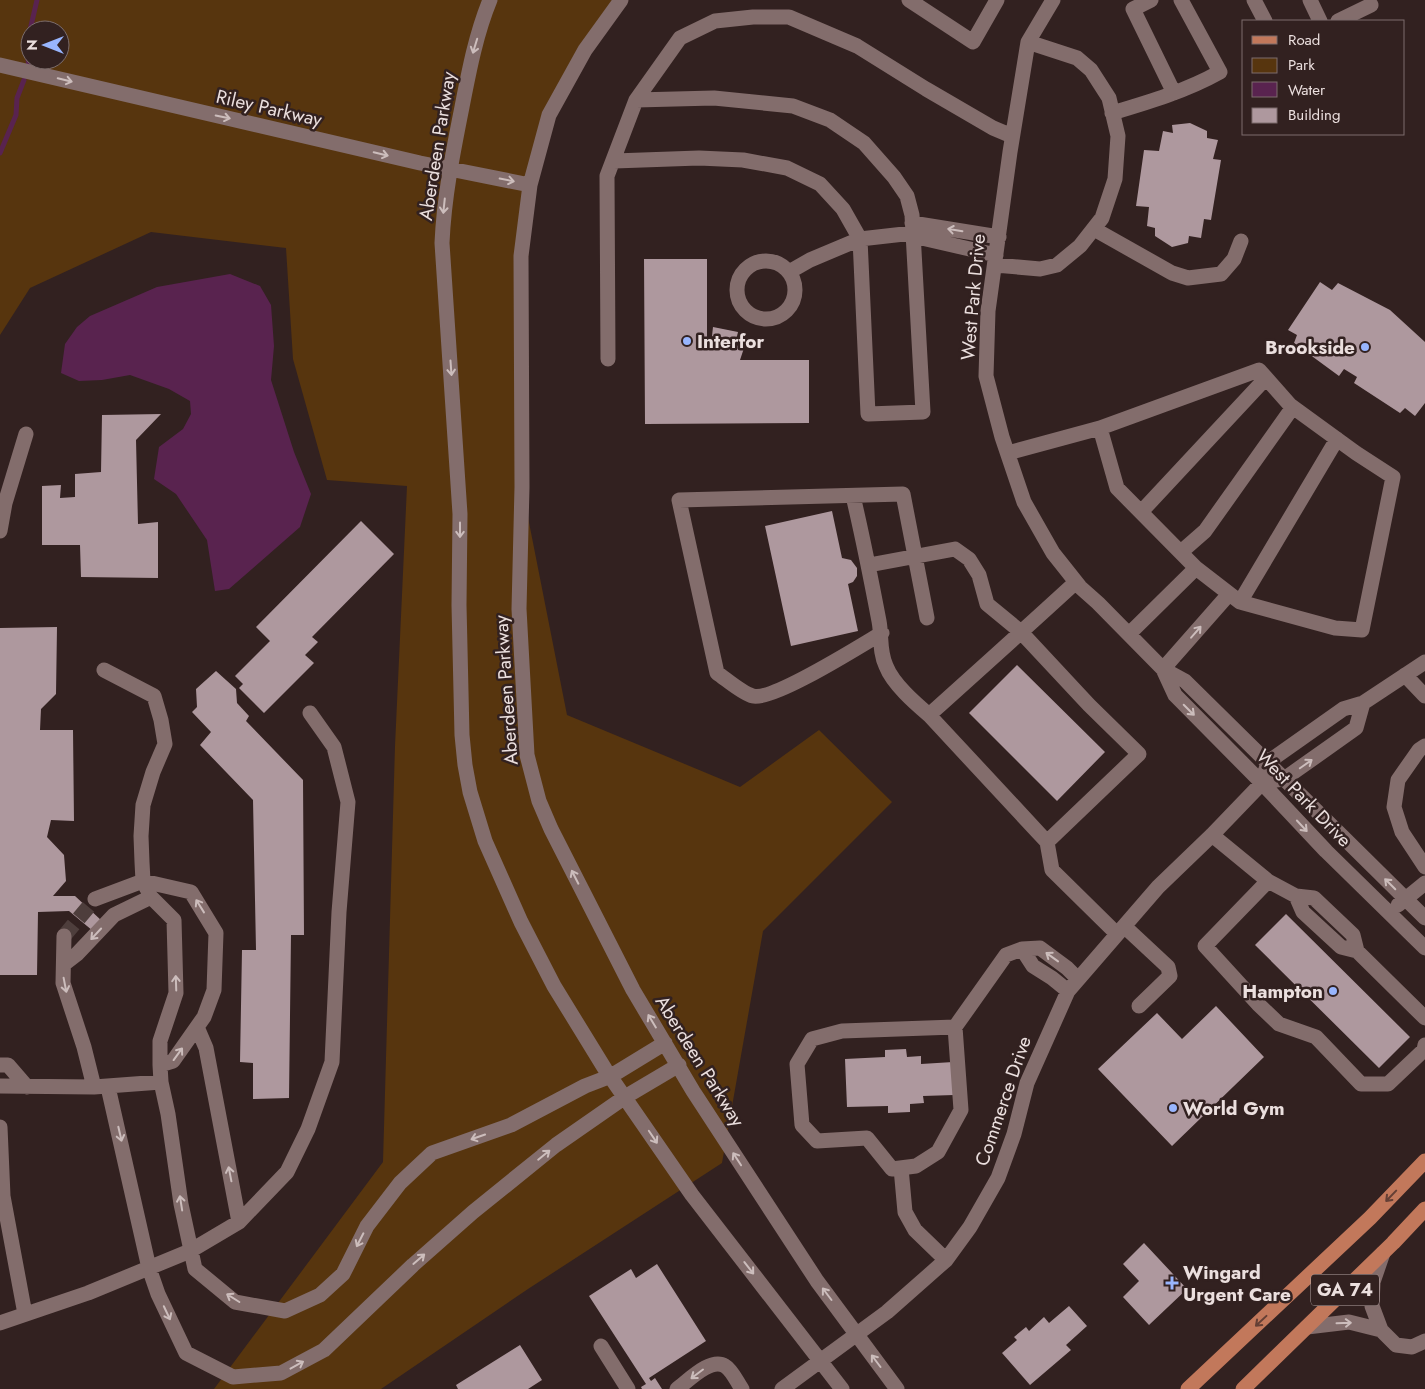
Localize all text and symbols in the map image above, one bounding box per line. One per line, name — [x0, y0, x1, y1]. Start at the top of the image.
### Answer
north arrow — [20, 20, 70, 70]
legend — [1242, 20, 1405, 135]
text: Road — [1288, 29, 1320, 51]
one-way arrow — [470, 38, 479, 54]
text: N — [22, 39, 42, 51]
text: Park — [1288, 54, 1315, 76]
street label: Aberdeen Parkway — [412, 69, 462, 222]
one-way arrow — [56, 76, 72, 85]
text: Water — [1288, 79, 1326, 101]
street label: Riley Parkway — [213, 83, 325, 133]
text: Building — [1288, 104, 1340, 126]
one-way arrow — [214, 113, 230, 122]
one-way arrow — [373, 150, 389, 159]
one-way arrow — [498, 176, 514, 186]
one-way arrow — [439, 198, 449, 214]
one-way arrow — [948, 225, 964, 235]
street label: West Park Drive — [954, 232, 992, 361]
place label: Interfor — [697, 328, 764, 355]
place label: Brookside — [1265, 334, 1355, 361]
marker: Interfor — [681, 335, 693, 347]
marker: Brookside — [1359, 341, 1371, 353]
one-way arrow — [446, 360, 455, 376]
one-way arrow — [455, 522, 465, 538]
street label: Aberdeen Parkway — [487, 613, 525, 766]
one-way arrow — [1190, 626, 1201, 639]
one-way arrow — [1183, 703, 1195, 716]
street label: West Park Drive — [1250, 743, 1358, 853]
one-way arrow — [1299, 759, 1313, 769]
one-way arrow — [1296, 819, 1308, 832]
one-way arrow — [570, 870, 580, 885]
one-way arrow — [1384, 878, 1397, 890]
one-way arrow — [194, 900, 204, 914]
one-way arrow — [90, 928, 102, 940]
one-way arrow — [1046, 952, 1060, 962]
one-way arrow — [61, 976, 71, 992]
one-way arrow — [171, 976, 180, 992]
place label: Hampton — [1242, 978, 1323, 1005]
marker: Hampton — [1327, 985, 1339, 997]
street label: Aberdeen Parkway — [649, 990, 752, 1132]
one-way arrow — [646, 1014, 656, 1028]
street label: Commerce Drive — [968, 1032, 1038, 1170]
one-way arrow — [173, 1047, 183, 1061]
place label: World Gym — [1183, 1095, 1285, 1122]
marker: World Gym — [1167, 1102, 1179, 1114]
one-way arrow — [116, 1126, 125, 1142]
one-way arrow — [648, 1130, 658, 1144]
one-way arrow — [471, 1133, 486, 1142]
one-way arrow — [537, 1150, 550, 1161]
one-way arrow — [732, 1152, 742, 1166]
one-way arrow — [225, 1166, 234, 1182]
one-way arrow — [1385, 1190, 1397, 1203]
one-way arrow — [176, 1195, 186, 1211]
one-way arrow — [355, 1232, 365, 1247]
one-way arrow — [413, 1254, 426, 1265]
place label: Wingard Urgent Care — [1183, 1259, 1291, 1308]
one-way arrow — [744, 1261, 754, 1275]
road number: GA 74 — [1311, 1274, 1379, 1306]
marker: Wingard Urgent Care — [1165, 1276, 1179, 1290]
one-way arrow — [821, 1288, 832, 1301]
one-way arrow — [226, 1293, 240, 1304]
one-way arrow — [163, 1305, 173, 1320]
one-way arrow — [1255, 1315, 1268, 1327]
one-way arrow — [1336, 1319, 1352, 1328]
one-way arrow — [871, 1354, 881, 1368]
one-way arrow — [289, 1359, 303, 1369]
one-way arrow — [690, 1369, 704, 1379]

